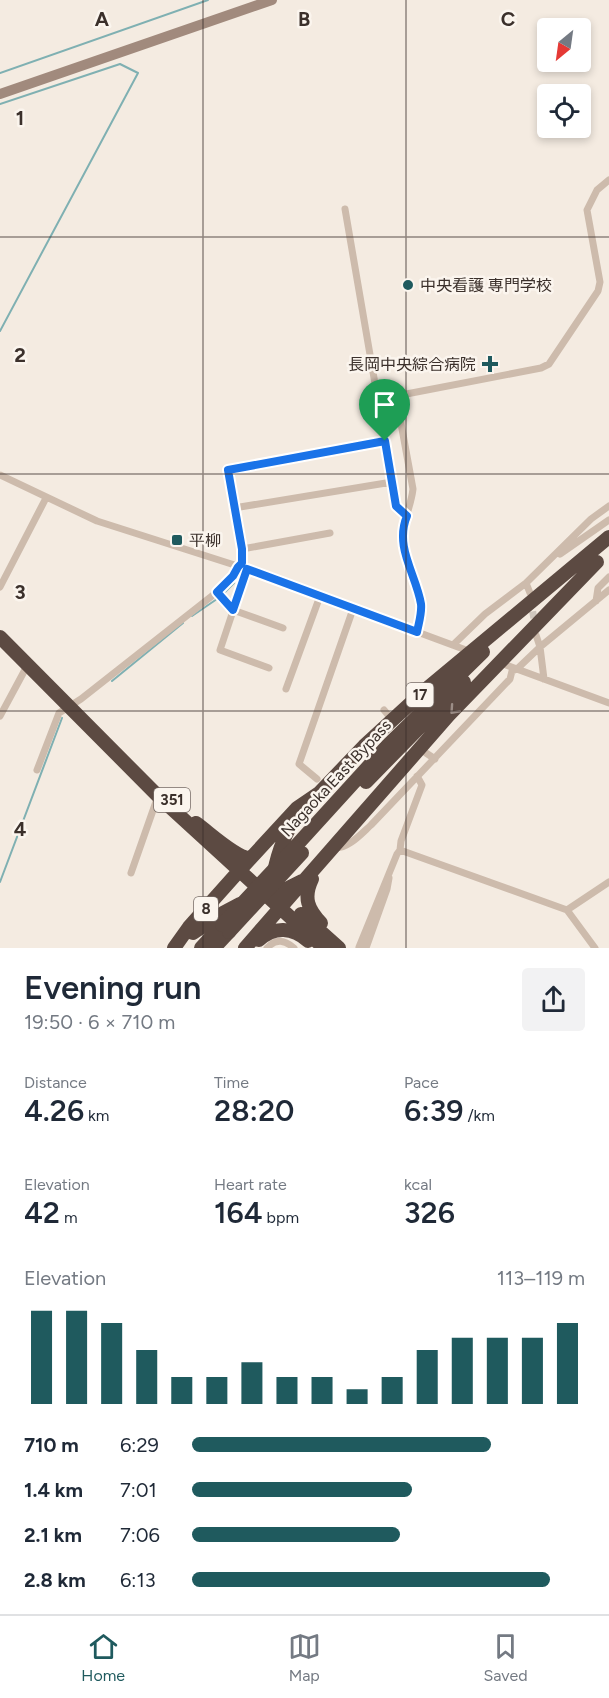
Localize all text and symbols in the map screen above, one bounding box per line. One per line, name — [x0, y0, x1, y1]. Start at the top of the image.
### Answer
text: A — [95, 7, 110, 31]
text: B — [298, 7, 310, 31]
text: C — [501, 7, 515, 31]
north arrow — [537, 18, 591, 72]
map controls — [537, 18, 591, 138]
button: locate — [537, 84, 591, 138]
text: 1 — [16, 106, 24, 130]
place label: 中央看護 専門学校 — [420, 276, 552, 295]
marker: 中央看護 専門学校 — [401, 278, 415, 292]
text: 2 — [14, 343, 26, 367]
place label: 長岡中央綜合病院 — [348, 355, 476, 374]
marker: 長岡中央綜合病院 — [481, 355, 499, 373]
pin — [359, 379, 410, 441]
icon: arrive — [368, 388, 401, 421]
place label: 平柳 — [189, 531, 221, 550]
marker: 平柳 — [170, 533, 184, 547]
text: 3 — [14, 580, 26, 604]
road number: 17 — [406, 683, 434, 707]
one-way arrow — [450, 703, 461, 714]
street label: Nagaoka East Bypass — [277, 716, 395, 840]
road number: 351 — [154, 788, 190, 812]
text: 4 — [14, 817, 27, 841]
road number: 8 — [194, 897, 218, 921]
text: Evening run — [24, 968, 201, 1007]
button: share — [522, 968, 585, 1031]
text: 19:50 · 6 × 710 m — [24, 1010, 175, 1034]
text: Distance — [24, 1073, 87, 1092]
text: Time — [214, 1073, 249, 1092]
text: Pace — [404, 1073, 439, 1092]
text: 4.26 — [24, 1092, 84, 1129]
text: 28:20 — [214, 1092, 294, 1129]
text: 6:39 — [404, 1092, 463, 1129]
text: km — [84, 1106, 109, 1125]
text: /km — [463, 1106, 495, 1125]
text: Elevation — [24, 1175, 90, 1194]
text: Heart rate — [214, 1175, 287, 1194]
text: kcal — [404, 1175, 432, 1194]
text: 42 — [24, 1194, 60, 1231]
text: 164 — [214, 1194, 263, 1231]
text: 326 — [404, 1194, 455, 1231]
text: m — [60, 1208, 78, 1227]
text: bpm — [263, 1208, 299, 1227]
text: Elevation — [24, 1266, 106, 1290]
text: 113–119 m — [497, 1266, 585, 1290]
text: 710 m — [24, 1433, 79, 1457]
text: 6:29 — [120, 1433, 159, 1457]
text: 1.4 km — [24, 1478, 83, 1502]
text: 7:01 — [120, 1478, 157, 1502]
text: 2.1 km — [24, 1523, 82, 1547]
text: 7:06 — [120, 1523, 160, 1547]
text: 2.8 km — [24, 1568, 86, 1592]
text: 6:13 — [120, 1568, 156, 1592]
tab: Home — [81, 1630, 125, 1685]
tab: Map — [288, 1630, 321, 1685]
tab: Saved — [483, 1630, 528, 1685]

